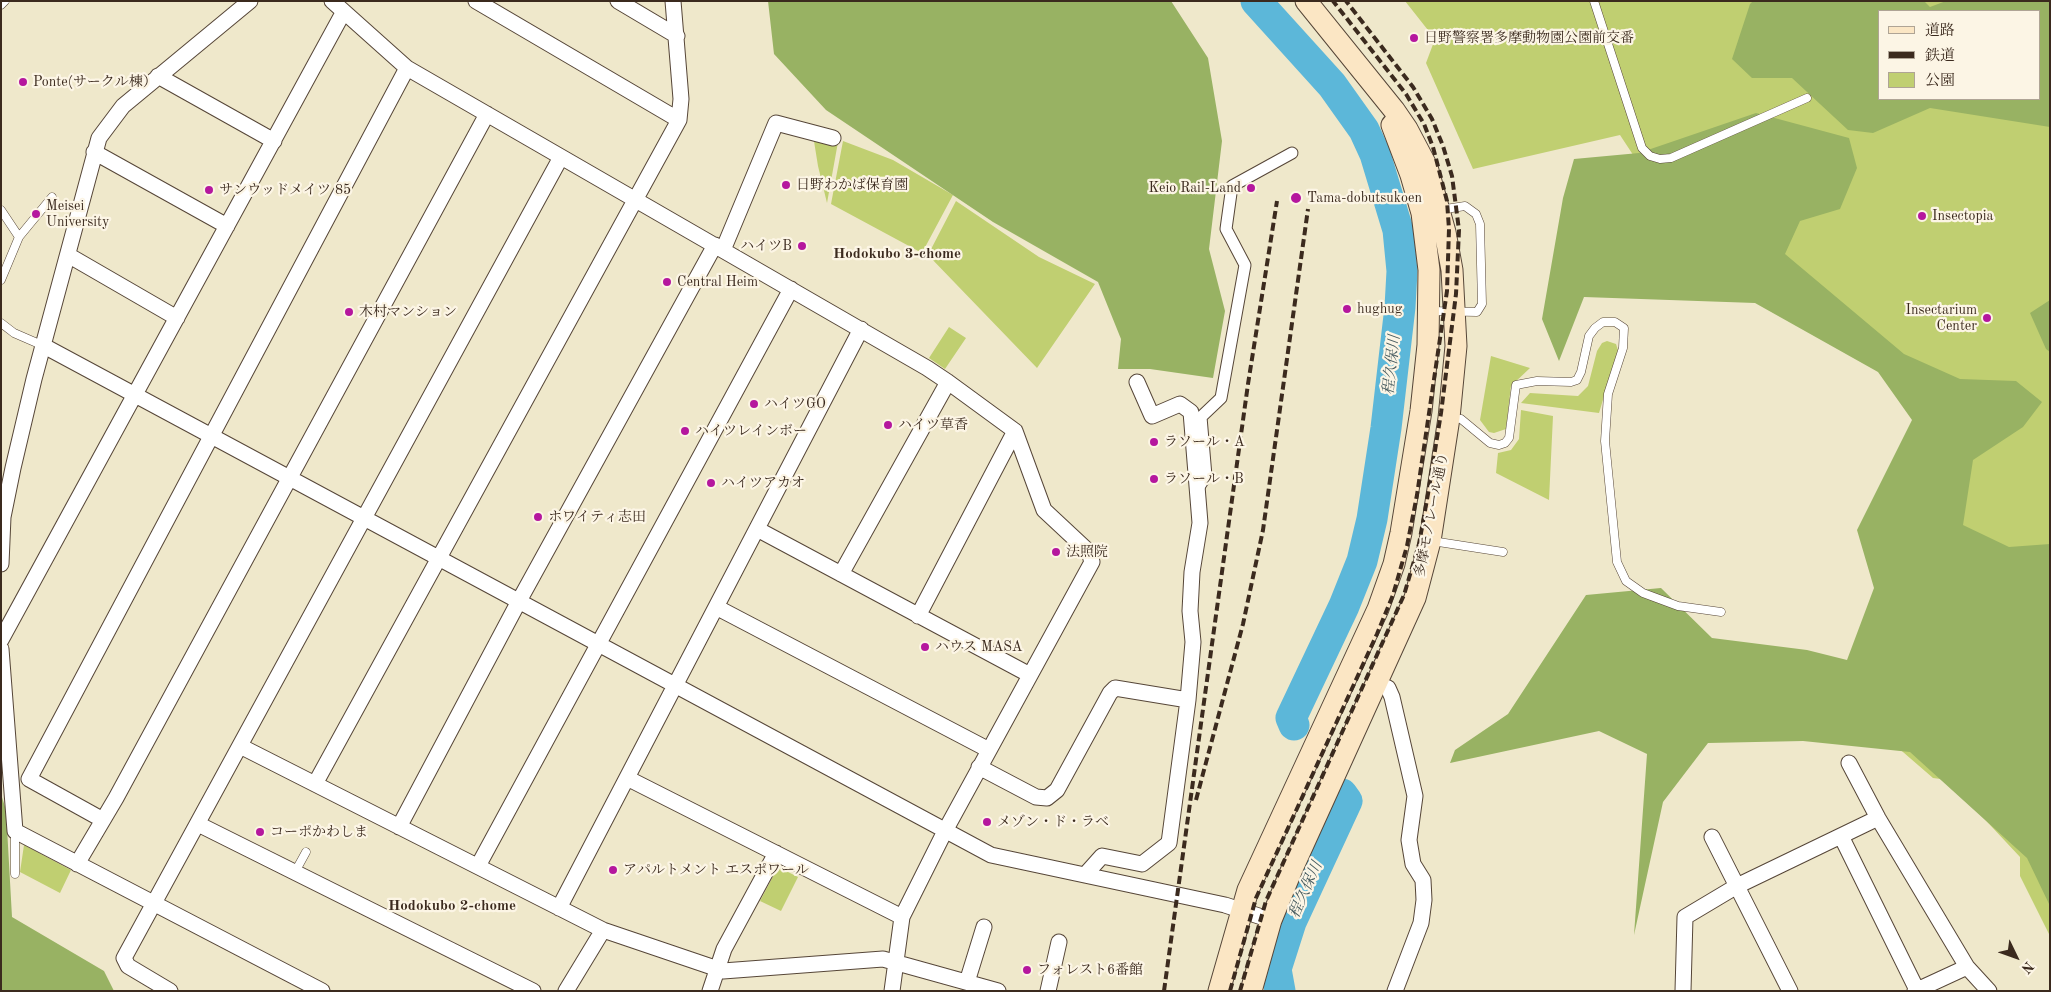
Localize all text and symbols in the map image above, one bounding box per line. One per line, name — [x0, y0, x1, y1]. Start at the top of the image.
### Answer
legend — [1878, 10, 2041, 100]
text: 道路 — [1925, 24, 1955, 39]
place label: 日野警察署多摩動物園公園前交番 — [1424, 30, 1634, 46]
marker: 日野警察署多摩動物園公園前交番 — [1408, 32, 1420, 44]
text: 鉄道 — [1925, 49, 1955, 64]
place label: Ponte(サークル棟） — [33, 74, 157, 90]
text: 公園 — [1925, 74, 1955, 89]
marker: Ponte(サークル棟） — [17, 76, 29, 88]
place label: 日野わかば保育園 — [796, 177, 908, 193]
marker: 日野わかば保育園 — [780, 179, 792, 191]
place label: Keio Rail-Land — [1148, 180, 1241, 196]
place label: サンウッドメイツ 85 — [219, 182, 351, 198]
marker: Keio Rail-Land — [1245, 182, 1257, 194]
marker: サンウッドメイツ 85 — [203, 184, 215, 196]
place label: Tama-dobutsukoen — [1307, 190, 1422, 206]
marker: Tama-dobutsukoen — [1289, 191, 1303, 205]
place label: Meisei University — [46, 198, 109, 230]
marker: Meisei University — [30, 208, 42, 220]
place label: Insectopia — [1932, 208, 1993, 224]
marker: Insectopia — [1916, 210, 1928, 222]
place label: ハイツB — [740, 238, 792, 254]
marker: ハイツB — [796, 240, 808, 252]
district label: Hodokubo 3-chome — [833, 245, 961, 263]
place label: Central Heim — [677, 274, 758, 290]
marker: Central Heim — [661, 276, 673, 288]
place label: hughug — [1357, 301, 1402, 317]
place label: Insectarium Center — [1905, 302, 1977, 334]
marker: hughug — [1341, 303, 1353, 315]
place label: 木村マンション — [359, 304, 457, 320]
marker: 木村マンション — [343, 306, 355, 318]
marker: Insectarium Center — [1981, 312, 1993, 324]
water label: 程久保川 — [1380, 334, 1404, 396]
place label: ハイツGO — [764, 396, 826, 412]
marker: ハイツGO — [748, 398, 760, 410]
place label: ハイツ草香 — [898, 417, 968, 433]
marker: ハイツ草香 — [882, 419, 894, 431]
place label: ハイツレインボー — [695, 423, 807, 439]
marker: ハイツレインボー — [679, 425, 691, 437]
place label: ラソール・A — [1164, 434, 1245, 450]
marker: ラソール・A — [1148, 436, 1160, 448]
street label: 多摩モノレール通り — [1412, 452, 1452, 578]
place label: ラソール・B — [1164, 471, 1244, 487]
marker: ラソール・B — [1148, 473, 1160, 485]
place label: ハイツアカオ — [721, 475, 805, 491]
marker: ハイツアカオ — [705, 477, 717, 489]
place label: ホワイティ志田 — [548, 509, 646, 525]
marker: ホワイティ志田 — [532, 511, 544, 523]
place label: 法照院 — [1066, 544, 1108, 560]
marker: 法照院 — [1050, 546, 1062, 558]
place label: ハウス MASA — [935, 639, 1022, 655]
marker: ハウス MASA — [919, 641, 931, 653]
place label: メゾン・ド・ラベ — [997, 814, 1109, 830]
marker: メゾン・ド・ラベ — [981, 816, 993, 828]
place label: コーポかわしま — [270, 824, 368, 840]
marker: コーポかわしま — [254, 826, 266, 838]
water label: 程久保川 — [1286, 859, 1326, 921]
place label: アパルトメント エスポワール — [623, 862, 809, 878]
marker: アパルトメント エスポワール — [607, 864, 619, 876]
district label: Hodokubo 2-chome — [388, 897, 516, 915]
north arrow — [1991, 932, 2041, 982]
text: N — [2018, 958, 2036, 976]
place label: フォレスト6番館 — [1037, 962, 1143, 978]
marker: フォレスト6番館 — [1021, 964, 1033, 976]

